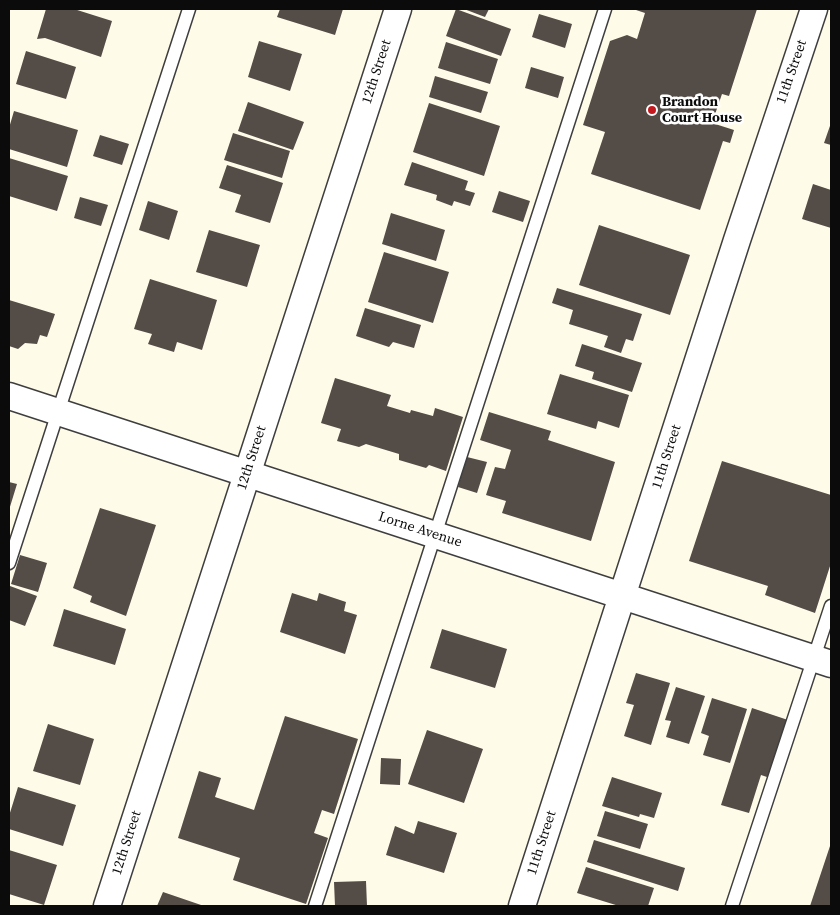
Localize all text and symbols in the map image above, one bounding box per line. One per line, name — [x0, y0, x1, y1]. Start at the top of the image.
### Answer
street label: 12th Street — [359, 38, 395, 106]
street label: 11th Street — [773, 38, 811, 106]
place label: Brandon Court House — [662, 94, 742, 126]
marker: Brandon Court House — [646, 104, 658, 116]
street label: 11th Street — [649, 423, 685, 491]
street label: 12th Street — [234, 424, 270, 492]
street label: Lorne Avenue — [376, 509, 464, 551]
street label: 12th Street — [109, 809, 145, 877]
street label: 11th Street — [524, 809, 560, 877]

